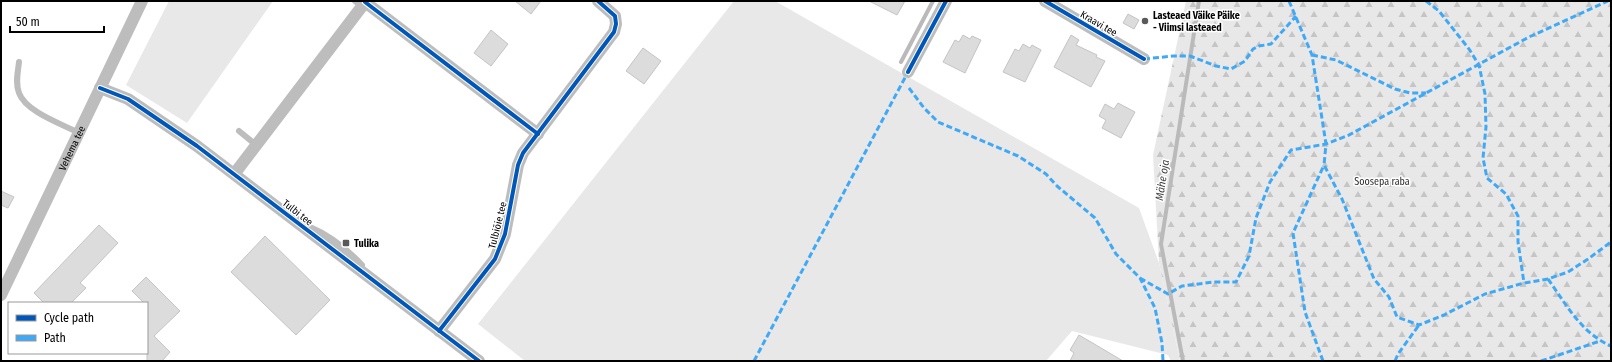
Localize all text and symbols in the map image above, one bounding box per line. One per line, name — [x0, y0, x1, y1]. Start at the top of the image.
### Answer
scale bar — [10, 8, 104, 34]
street label: Kraavi tee — [1078, 9, 1119, 39]
place label: Lasteaed Väike Päike - Viimsi lasteaed — [1153, 10, 1240, 34]
text: 50 m — [16, 15, 40, 29]
marker: Lasteaed Väike Päike - Viimsi lasteaed — [1140, 16, 1150, 26]
street label: Vehema tee — [57, 124, 88, 173]
water label: Mähe oja — [1153, 158, 1172, 201]
park label: Soosepa raba — [1354, 176, 1410, 188]
street label: Tulbi tee — [280, 197, 315, 228]
street label: Tulbiõie tee — [486, 200, 510, 250]
marker: Tulika — [341, 238, 351, 248]
place label: Tulika — [354, 238, 379, 250]
legend — [8, 302, 148, 354]
text: Cycle path — [44, 311, 94, 325]
text: Path — [44, 331, 66, 345]

